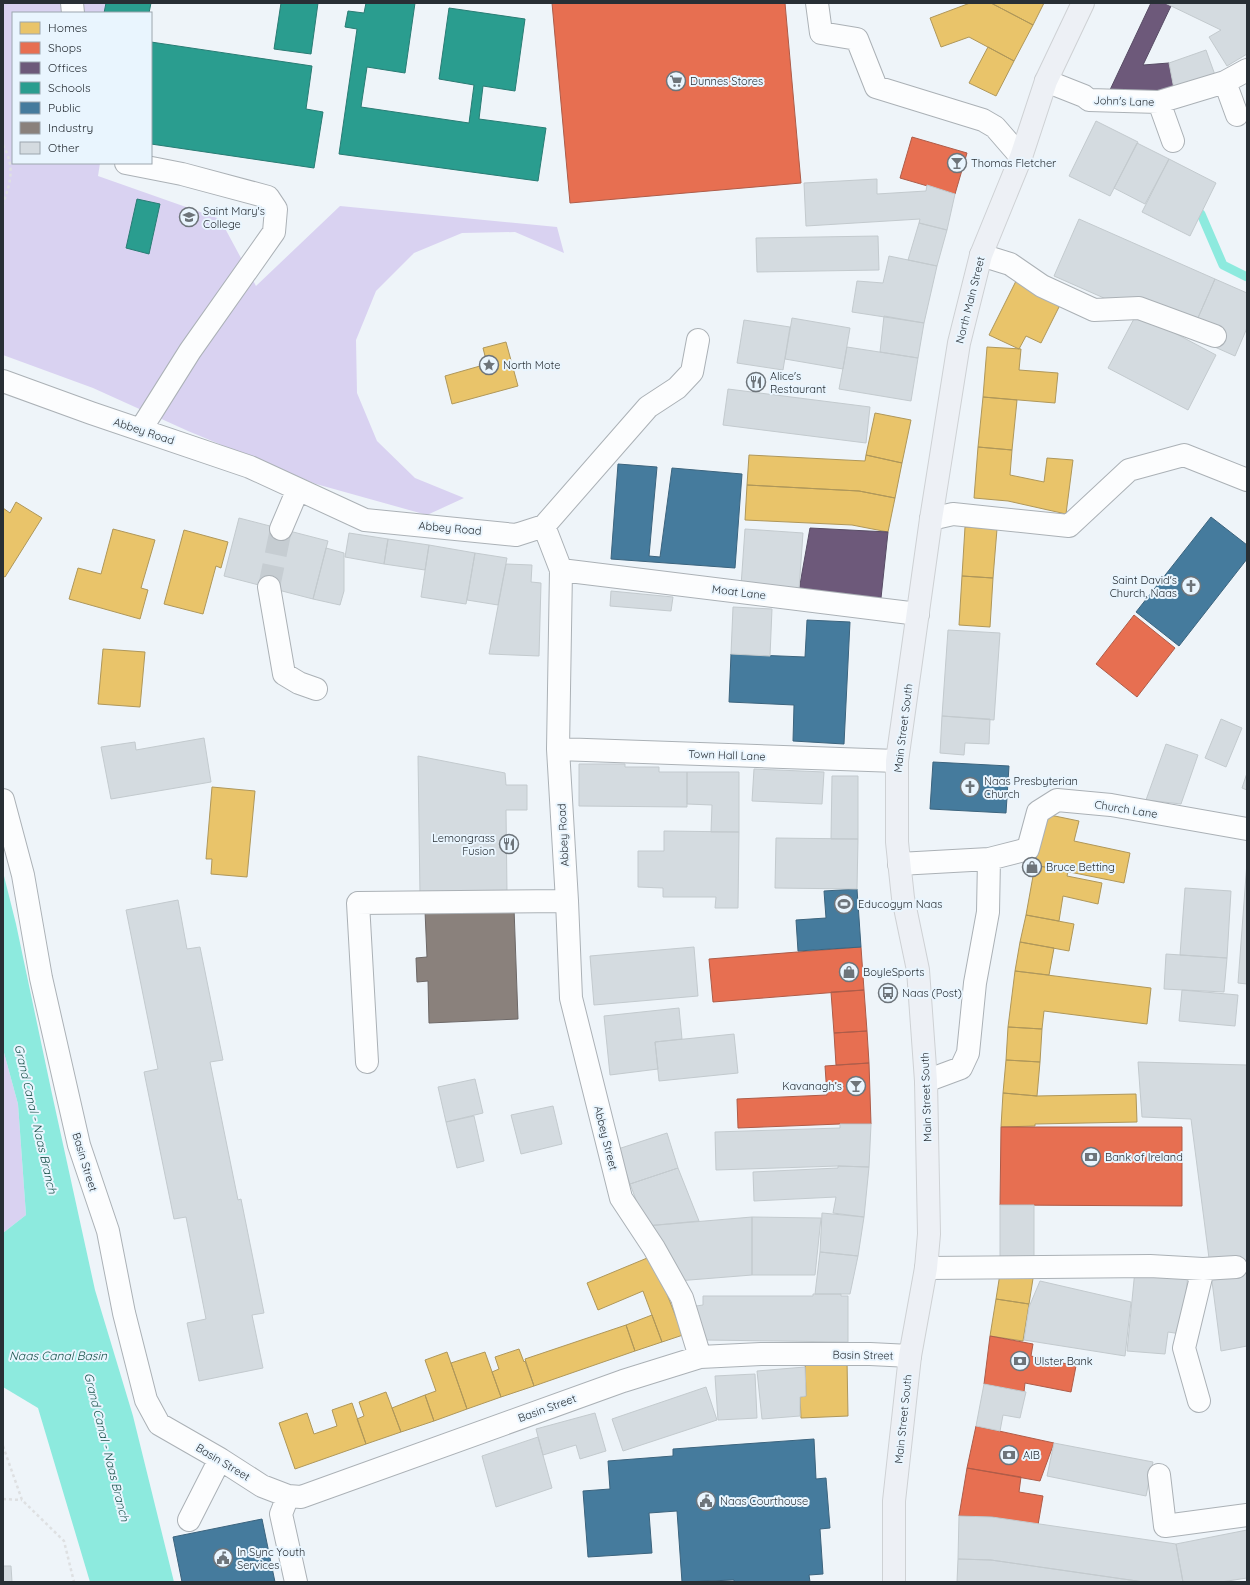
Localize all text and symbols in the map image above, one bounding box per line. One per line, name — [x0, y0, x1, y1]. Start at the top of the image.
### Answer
legend — [12, 12, 152, 164]
text: Homes — [48, 20, 88, 35]
text: Shops — [48, 40, 82, 55]
text: Offices — [48, 60, 87, 75]
supermarket icon: Dunnes Stores — [665, 70, 687, 92]
place label: Dunnes Stores — [690, 74, 763, 88]
text: Schools — [48, 80, 91, 95]
street label: John's Lane — [1093, 93, 1155, 109]
text: Public — [48, 100, 81, 115]
text: Industry — [48, 120, 93, 135]
text: Other — [48, 140, 80, 155]
bar icon: Thomas Fletcher — [946, 152, 968, 174]
place label: Thomas Fletcher — [971, 156, 1057, 170]
place label: Saint Mary's College — [203, 204, 265, 231]
school or university icon: Saint Mary's College — [178, 206, 200, 228]
street label: North Main Street — [952, 255, 988, 345]
place icon: North Mote — [478, 354, 500, 376]
place label: North Mote — [503, 358, 561, 372]
place label: Alice's Restaurant — [770, 369, 826, 396]
restaurant icon: Alice's Restaurant — [745, 371, 767, 393]
street label: Abbey Road — [112, 415, 176, 447]
street label: Abbey Road — [418, 518, 482, 538]
place label: Saint David's Church, Naas — [1110, 573, 1177, 600]
church icon: Saint David's Church, Naas — [1180, 575, 1202, 597]
street label: Moat Lane — [711, 582, 767, 602]
street label: Main Street South — [891, 683, 915, 773]
street label: Town Hall Lane — [688, 747, 766, 763]
place label: Naas Presbyterian Church — [984, 774, 1078, 801]
church icon: Naas Presbyterian Church — [959, 776, 981, 798]
street label: Church Lane — [1093, 797, 1159, 821]
street label: Abbey Road — [554, 803, 572, 867]
place label: Lemongrass Fusion — [432, 831, 495, 858]
restaurant icon: Lemongrass Fusion — [498, 833, 520, 855]
shop icon: Bruce Betting — [1021, 856, 1043, 878]
place label: Bruce Betting — [1046, 860, 1115, 874]
sports icon: Educogym Naas — [833, 893, 855, 915]
place label: Educogym Naas — [858, 897, 942, 911]
shop icon: BoyleSports — [838, 961, 860, 983]
place label: BoyleSports — [863, 965, 925, 979]
bus stop icon: Naas (Post) — [877, 982, 899, 1004]
place label: Naas (Post) — [902, 986, 962, 1000]
water label: Grand Canal - Naas Branch — [12, 1043, 61, 1195]
street label: Main Street South — [917, 1052, 935, 1142]
bar icon: Kavanagh’s — [845, 1075, 867, 1097]
place label: Kavanagh’s — [782, 1079, 842, 1093]
street label: Abbey Street — [591, 1104, 621, 1172]
street label: Basin Street — [69, 1131, 101, 1193]
bank icon: Bank of Ireland — [1080, 1146, 1102, 1168]
place label: Bank of Ireland — [1105, 1150, 1183, 1164]
street label: Basin Street — [832, 1347, 894, 1363]
water label: Naas Canal Basin — [9, 1348, 108, 1363]
bank icon: Ulster Bank — [1009, 1350, 1031, 1372]
place label: Ulster Bank — [1034, 1354, 1093, 1368]
water label: Grand Canal - Naas Branch — [81, 1371, 133, 1523]
street label: Main Street South — [891, 1374, 915, 1464]
street label: Basin Street — [516, 1391, 578, 1425]
street label: Basin Street — [193, 1440, 253, 1484]
bank icon: AIB — [998, 1444, 1020, 1466]
place label: AIB — [1023, 1448, 1040, 1462]
public building icon: Naas Courthouse — [695, 1490, 717, 1512]
place label: Naas Courthouse — [720, 1494, 808, 1508]
place label: In Sync Youth Services — [237, 1545, 305, 1572]
public building icon: In Sync Youth Services — [212, 1547, 234, 1569]

